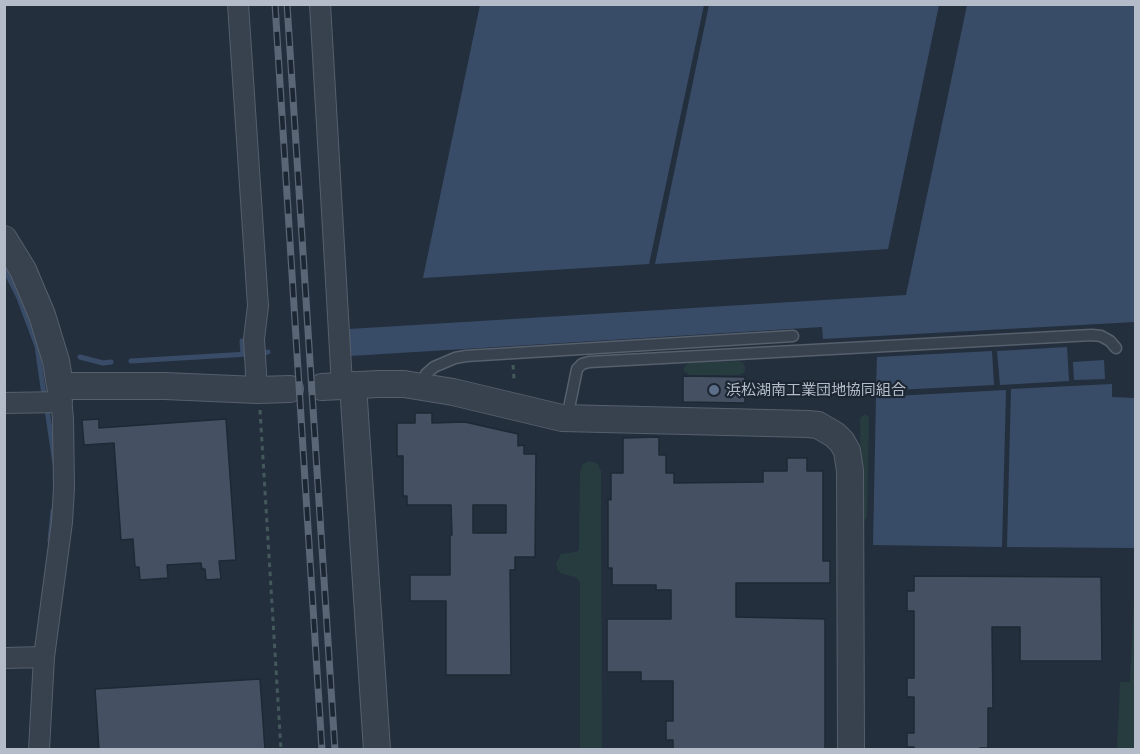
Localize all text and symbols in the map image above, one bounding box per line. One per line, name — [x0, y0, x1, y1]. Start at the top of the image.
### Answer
place label: 浜松湖南工業団地協同組合 — [726, 381, 906, 399]
marker: 浜松湖南工業団地協同組合 — [707, 383, 721, 397]

